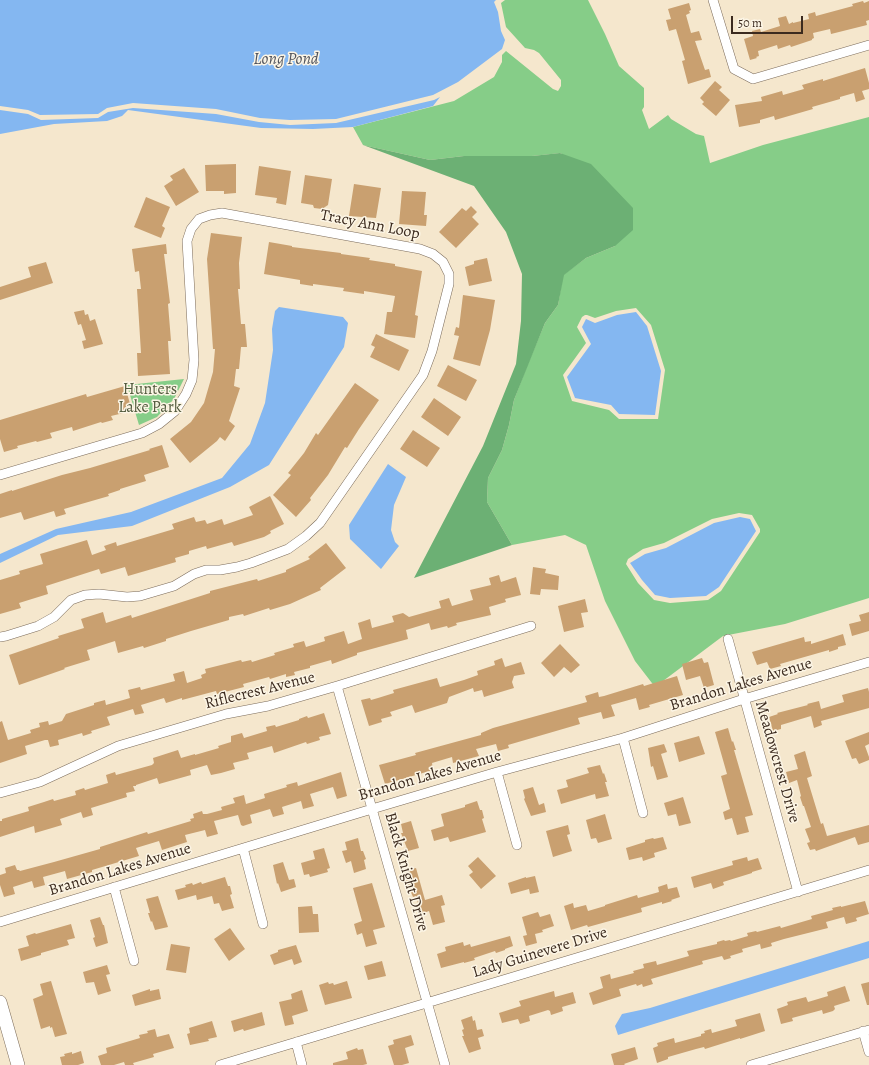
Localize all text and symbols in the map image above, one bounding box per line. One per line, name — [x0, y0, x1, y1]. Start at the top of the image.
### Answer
scale bar — [733, 8, 805, 34]
text: 50 m — [738, 15, 762, 31]
water label: Long Pond — [253, 50, 319, 70]
street label: Tracy Ann Loop — [319, 206, 421, 244]
park label: Hunters Lake Park — [118, 380, 182, 418]
street label: Brandon Lakes Avenue — [668, 654, 814, 716]
street label: Riflecrest Avenue — [203, 668, 317, 714]
street label: Meadowcrest Drive — [750, 699, 804, 825]
street label: Brandon Lakes Avenue — [356, 746, 504, 806]
street label: Black Knight Drive — [380, 810, 432, 934]
street label: Brandon Lakes Avenue — [47, 839, 193, 901]
street label: Lady Guinevere Drive — [470, 923, 610, 983]

